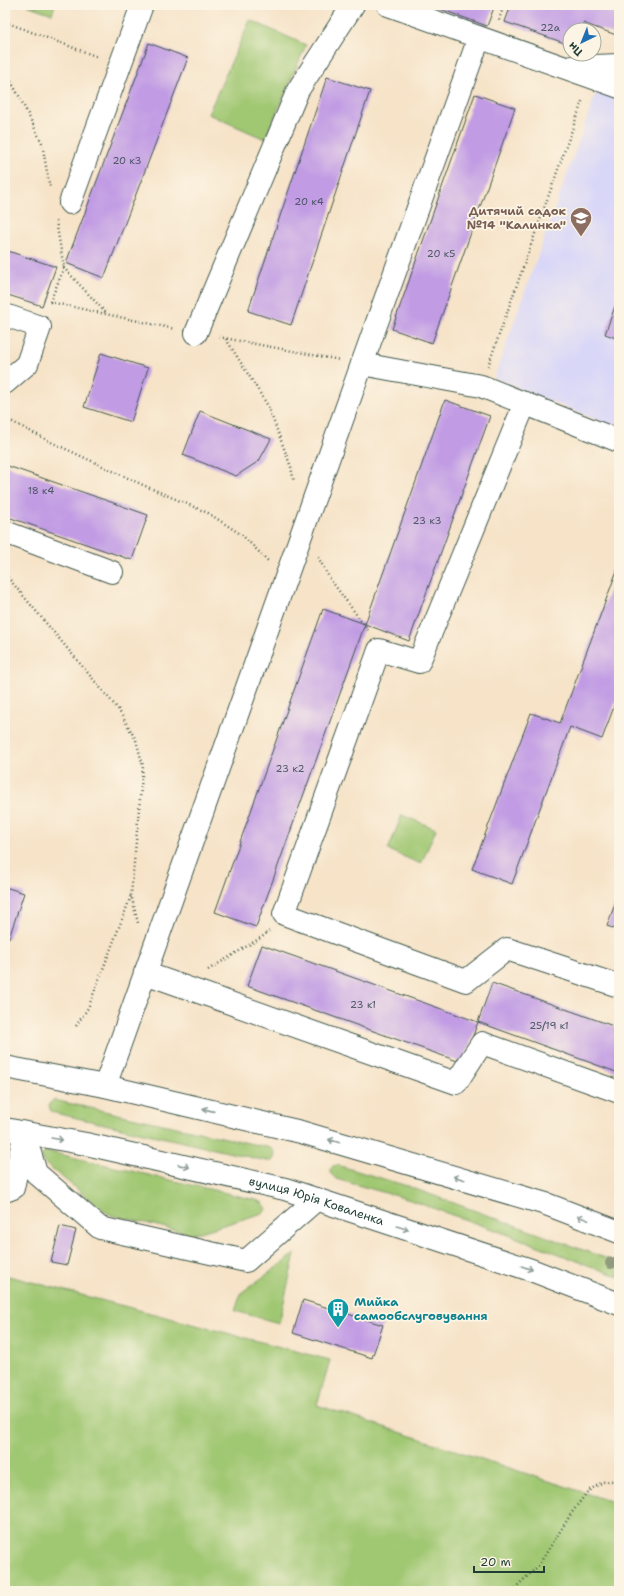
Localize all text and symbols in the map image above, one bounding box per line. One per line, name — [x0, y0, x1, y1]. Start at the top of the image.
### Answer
house number: 22а — [540, 21, 561, 34]
north arrow — [562, 22, 602, 62]
text: Пн — [565, 39, 586, 59]
house number: 20 к3 — [112, 154, 142, 167]
house number: 20 к4 — [294, 195, 324, 208]
place label: Дитячий садок №14 "Калинка" — [467, 203, 566, 233]
school or university icon: Дитячий садок №14 "Калинка" — [568, 205, 594, 238]
house number: 20 к5 — [427, 247, 455, 260]
house number: 18 к4 — [28, 484, 54, 497]
house number: 23 к3 — [413, 514, 441, 527]
house number: 23 к2 — [276, 762, 304, 775]
house number: 23 к1 — [350, 998, 376, 1011]
house number: 25/19 к1 — [529, 1019, 569, 1032]
one-way arrow — [202, 1105, 215, 1113]
one-way arrow — [50, 1135, 63, 1143]
one-way arrow — [328, 1137, 341, 1144]
one-way arrow — [177, 1163, 190, 1171]
street label: вулиця Юрія Коваленка — [247, 1173, 387, 1229]
one-way arrow — [453, 1174, 466, 1181]
one-way arrow — [576, 1214, 589, 1221]
one-way arrow — [397, 1225, 410, 1232]
one-way arrow — [521, 1265, 533, 1273]
place label: Мийка самообслуговування — [354, 1294, 488, 1324]
building icon: Мийка самообслуговування — [325, 1296, 351, 1329]
scale bar — [474, 1548, 544, 1574]
text: 20 m — [480, 1554, 511, 1570]

